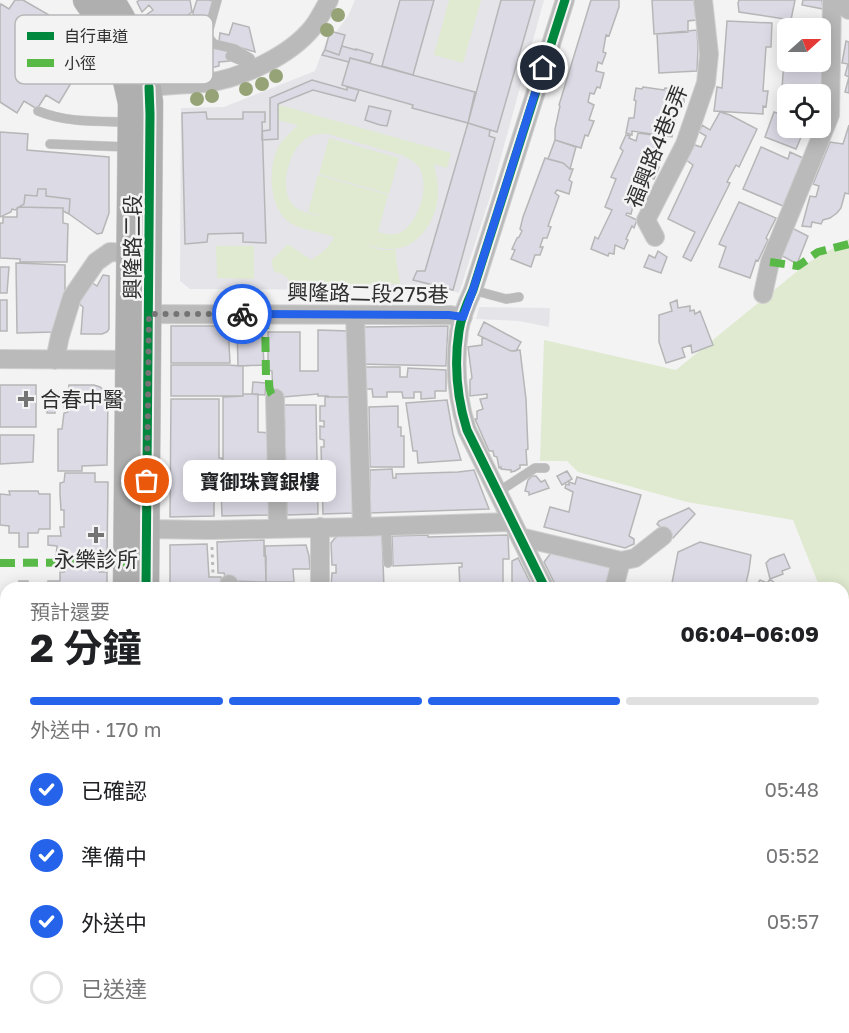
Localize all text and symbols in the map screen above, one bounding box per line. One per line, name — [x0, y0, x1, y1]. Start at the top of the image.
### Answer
legend — [15, 15, 213, 84]
north arrow — [777, 18, 831, 72]
map controls — [777, 18, 831, 138]
text: 自行車道 — [64, 26, 128, 46]
pin — [517, 42, 568, 93]
icon: home — [526, 51, 559, 84]
text: 小徑 — [64, 53, 96, 73]
street label: 福興路4巷5弄 — [620, 81, 692, 211]
button: locate — [777, 84, 831, 138]
street label: 興隆路二段 — [119, 195, 145, 300]
street label: 興隆路二段275巷 — [287, 279, 449, 307]
courier — [212, 284, 272, 344]
icon: bike — [226, 298, 259, 331]
place label: 合春中醫 — [40, 386, 124, 412]
marker: 合春中醫 — [17, 390, 35, 408]
pin — [121, 455, 172, 506]
callout: 寶御珠寶銀樓 — [183, 460, 336, 502]
icon: bag — [130, 464, 163, 497]
text: 寶御珠寶銀樓 — [200, 469, 320, 493]
marker: 永樂診所 — [87, 526, 105, 544]
place label: 永樂診所 — [54, 546, 138, 572]
text: 預計還要 — [30, 599, 110, 623]
text: 06:04–06:09 — [680, 620, 819, 647]
text: 2 分鐘 — [30, 624, 142, 671]
text: 外送中 · 170 m — [30, 717, 161, 741]
icon: check — [30, 773, 63, 806]
text: 已確認 — [81, 777, 147, 804]
text: 05:48 — [765, 777, 819, 801]
icon: check — [30, 839, 63, 872]
text: 準備中 — [81, 843, 147, 870]
text: 05:52 — [766, 843, 819, 867]
icon: check — [30, 905, 63, 938]
text: 外送中 — [81, 909, 147, 936]
text: 05:57 — [767, 909, 819, 933]
text: 已送達 — [81, 975, 147, 1002]

